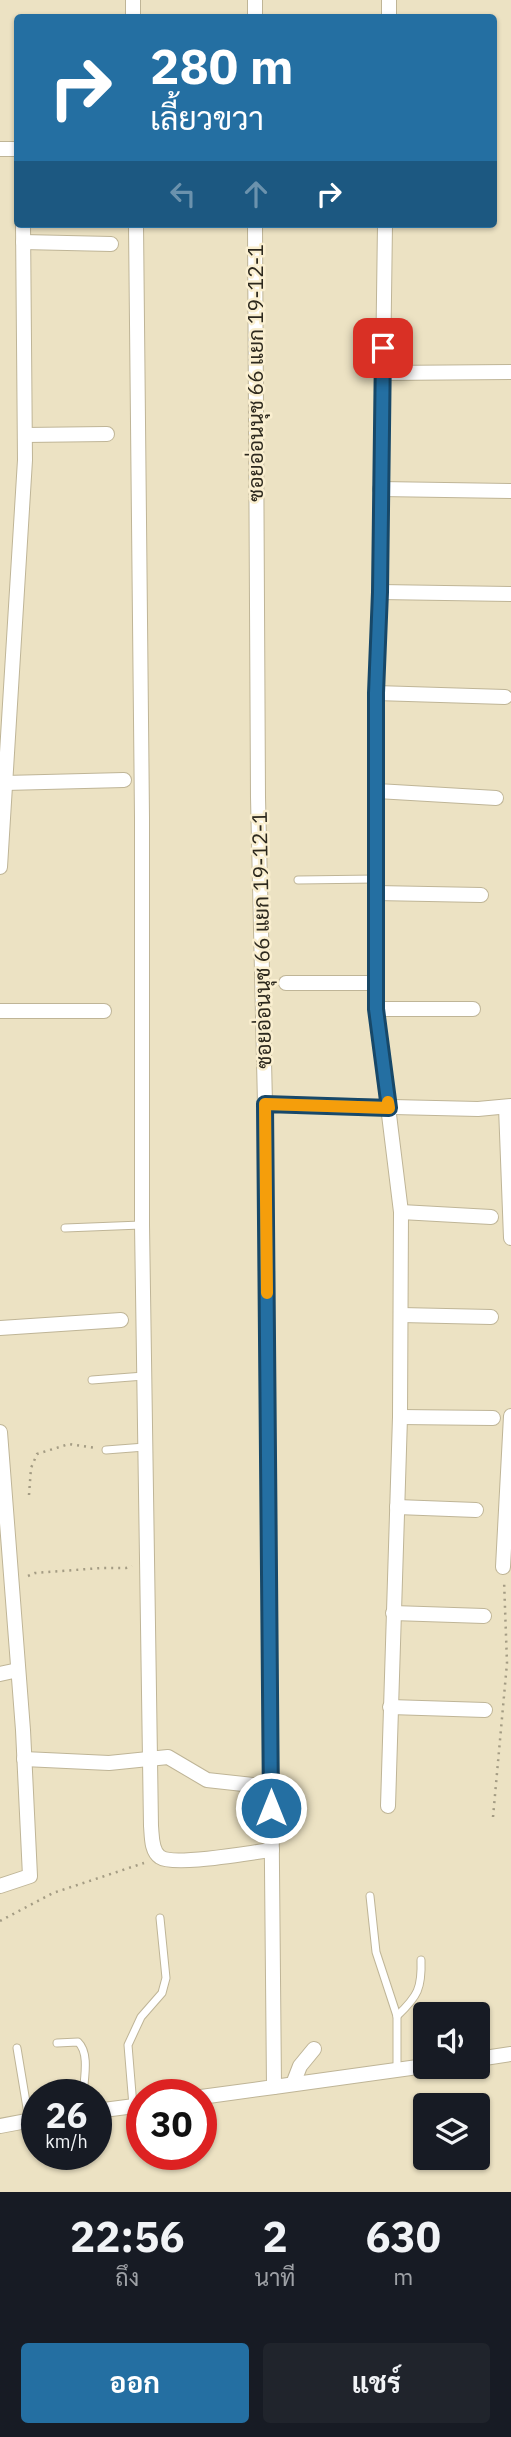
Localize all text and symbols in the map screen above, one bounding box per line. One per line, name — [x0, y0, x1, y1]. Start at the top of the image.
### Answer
text: 280 m — [150, 34, 294, 97]
icon: right — [35, 42, 126, 133]
text: เลี้ยวขวา — [150, 97, 264, 139]
icon: left — [164, 175, 202, 213]
icon: ahead — [237, 175, 275, 213]
icon: right — [310, 175, 348, 213]
street label: ซอยอ่อนนุช 66 แยก 19-12-1 — [241, 244, 270, 502]
pin — [353, 318, 413, 378]
icon: arrive — [364, 329, 402, 367]
street label: ซอยอ่อนนุช 66 แยก 19-12-1 — [245, 811, 278, 1069]
position arrow — [234, 1771, 308, 1845]
map controls — [413, 2002, 490, 2170]
button: sound — [413, 2002, 490, 2079]
speed limit sign: 30 — [126, 2079, 217, 2170]
text: 26 — [45, 2092, 88, 2138]
button: layers — [413, 2093, 490, 2170]
text: km/h — [45, 2130, 88, 2153]
text: 22:56 — [70, 2209, 185, 2264]
text: 2 — [262, 2209, 288, 2264]
text: 630 — [365, 2209, 441, 2264]
text: m — [393, 2261, 413, 2291]
text: ถึง — [115, 2262, 139, 2292]
text: นาที — [255, 2262, 295, 2292]
button: ออก — [21, 2343, 249, 2423]
button: แชร์ — [263, 2343, 490, 2423]

